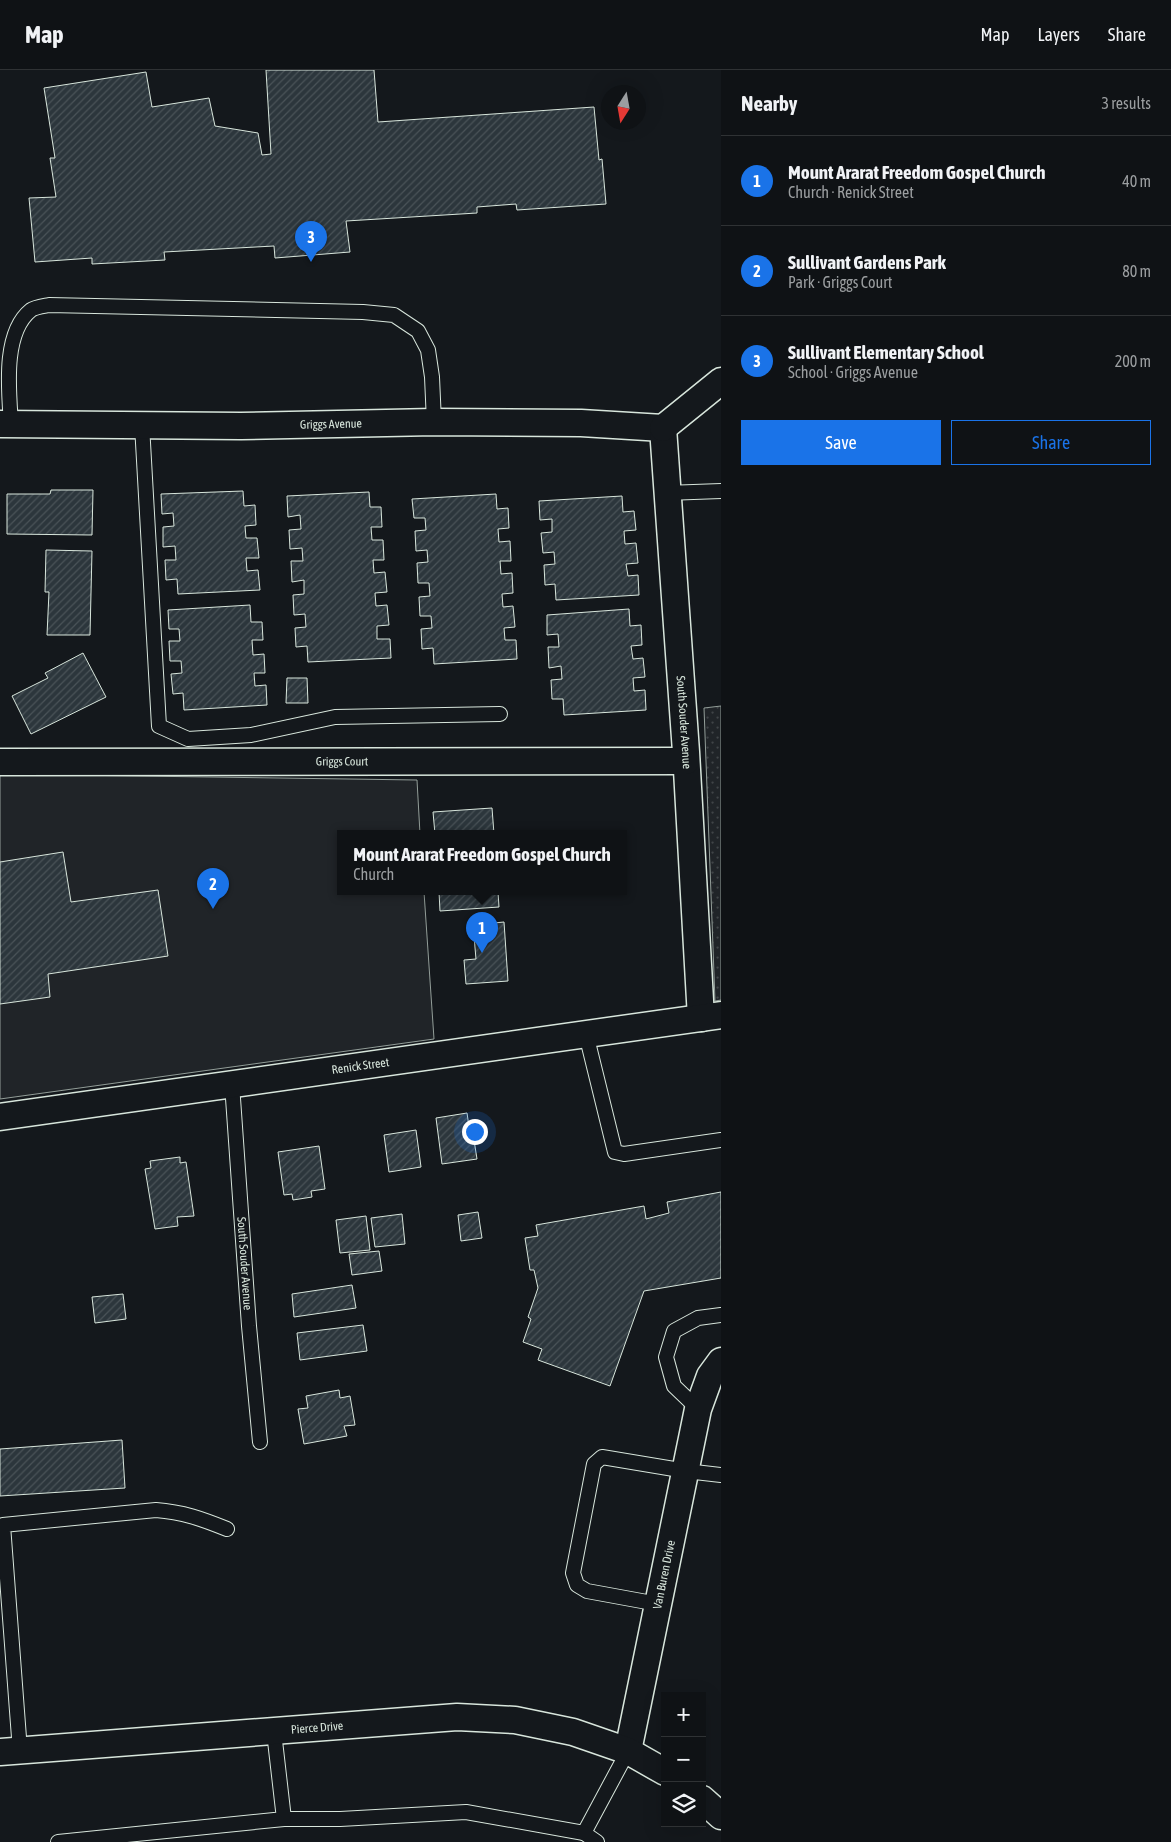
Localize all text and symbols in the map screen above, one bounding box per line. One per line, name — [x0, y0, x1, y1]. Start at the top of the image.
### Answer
text: Map — [25, 21, 64, 48]
text: Map — [980, 24, 1009, 45]
text: Layers — [1037, 24, 1080, 45]
text: Share — [1108, 24, 1146, 45]
north arrow — [601, 85, 646, 130]
text: Nearby — [741, 91, 797, 115]
text: 3 results — [1101, 94, 1151, 112]
text: Mount Ararat Freedom Gospel Church — [788, 161, 1046, 183]
text: 1 — [753, 172, 761, 190]
text: 40 m — [1122, 172, 1151, 190]
text: Church · Renick Street — [788, 183, 914, 201]
pin: 3 — [295, 221, 327, 262]
text: Sullivant Gardens Park — [788, 251, 946, 273]
text: 2 — [753, 262, 761, 280]
text: 80 m — [1122, 262, 1151, 280]
text: Park · Griggs Court — [788, 273, 892, 291]
text: Sullivant Elementary School — [788, 341, 984, 363]
text: 3 — [753, 352, 761, 370]
text: 200 m — [1115, 352, 1151, 370]
text: School · Griggs Avenue — [788, 363, 918, 381]
street label: Griggs Avenue — [300, 416, 362, 432]
button: Save — [741, 420, 941, 465]
button: Share — [951, 420, 1151, 465]
street label: South Souder Avenue — [674, 675, 694, 769]
street label: Griggs Court — [316, 754, 369, 769]
popup — [337, 830, 627, 895]
text: Mount Ararat Freedom Gospel Church — [353, 843, 611, 865]
text: Church — [353, 865, 394, 883]
pin: 2 — [197, 868, 229, 909]
pin: 1 — [466, 912, 498, 953]
street label: Renick Street — [331, 1055, 391, 1077]
your location — [462, 1119, 488, 1145]
street label: South Souder Avenue — [234, 1216, 255, 1311]
street label: Van Buren Drive — [650, 1539, 678, 1610]
map controls — [661, 1692, 706, 1827]
button: + — [661, 1692, 706, 1737]
street label: Pierce Drive — [290, 1719, 344, 1737]
button: − — [661, 1737, 706, 1782]
button: layers — [661, 1782, 706, 1827]

